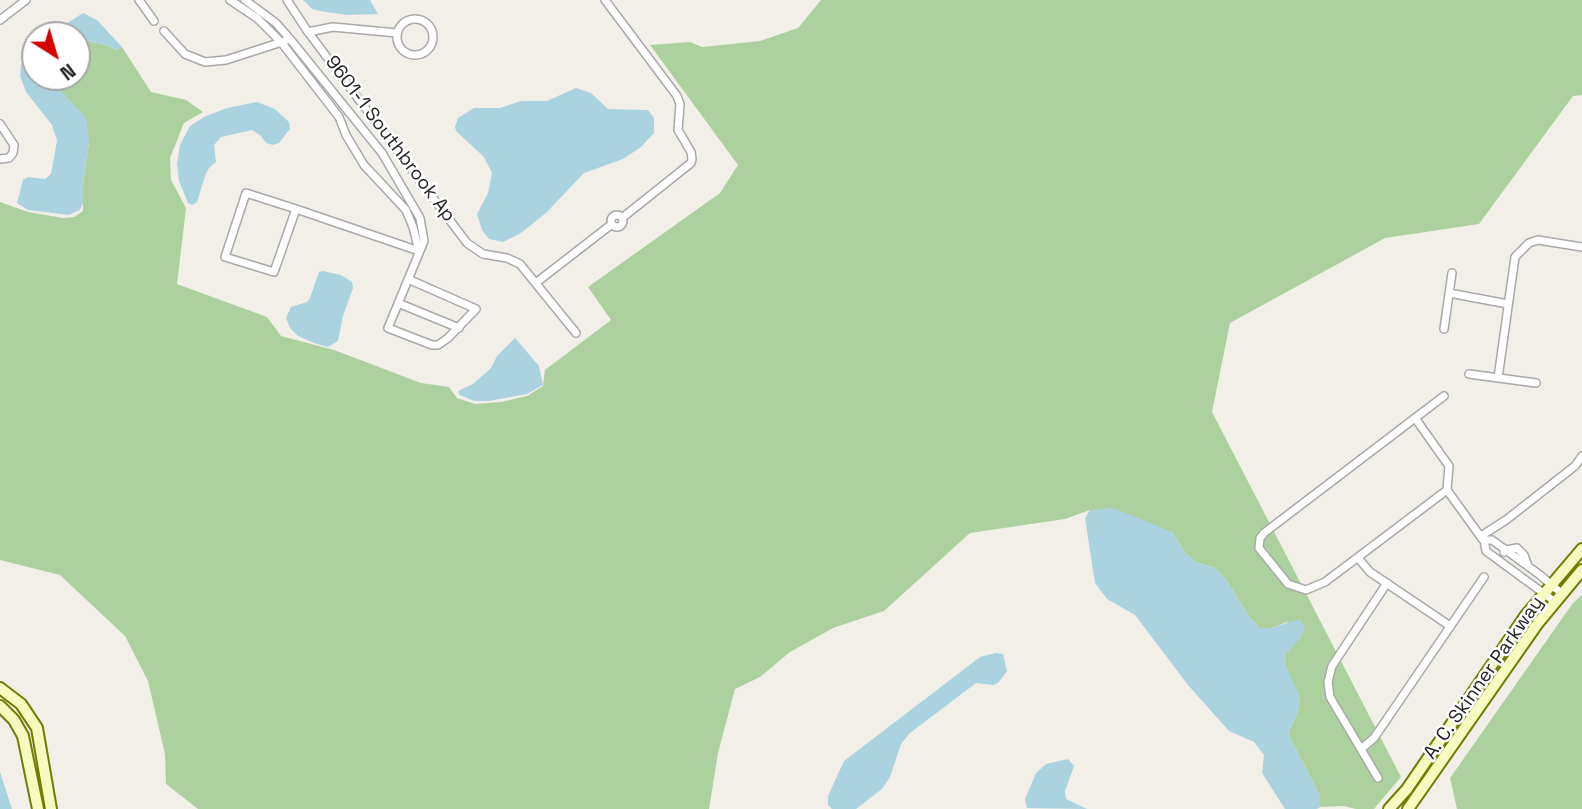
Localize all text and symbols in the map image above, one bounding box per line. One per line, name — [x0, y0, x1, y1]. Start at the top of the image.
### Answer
north arrow — [21, 21, 91, 91]
street label: 9601-1 Southbrook Ap — [320, 51, 460, 227]
text: N — [55, 58, 80, 85]
street label: A. C. Skinner Parkway — [1419, 592, 1549, 764]

